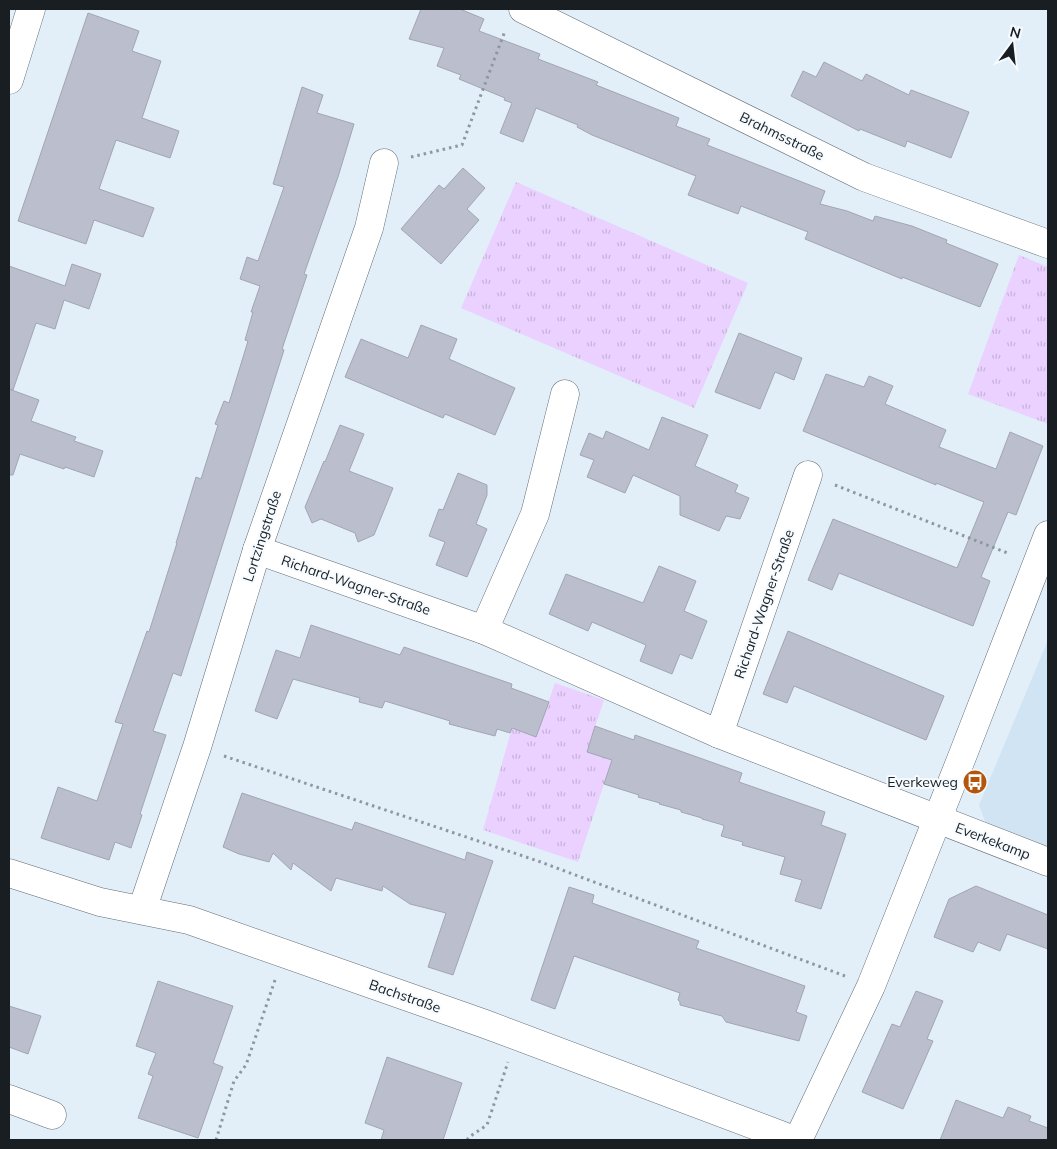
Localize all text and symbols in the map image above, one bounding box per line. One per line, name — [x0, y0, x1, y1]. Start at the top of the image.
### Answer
north arrow — [987, 20, 1037, 70]
text: N — [1008, 22, 1023, 43]
street label: Brahmsstraße — [737, 108, 827, 164]
street label: Lortzingstraße — [239, 488, 285, 584]
street label: Richard-Wagner-Straße — [730, 527, 798, 681]
street label: Richard-Wagner-Straße — [279, 551, 433, 619]
bus stop icon: Everkeweg — [962, 769, 988, 795]
place label: Everkeweg — [887, 773, 958, 791]
street label: Everkekamp — [953, 818, 1033, 864]
street label: Bachstraße — [367, 975, 443, 1017]

